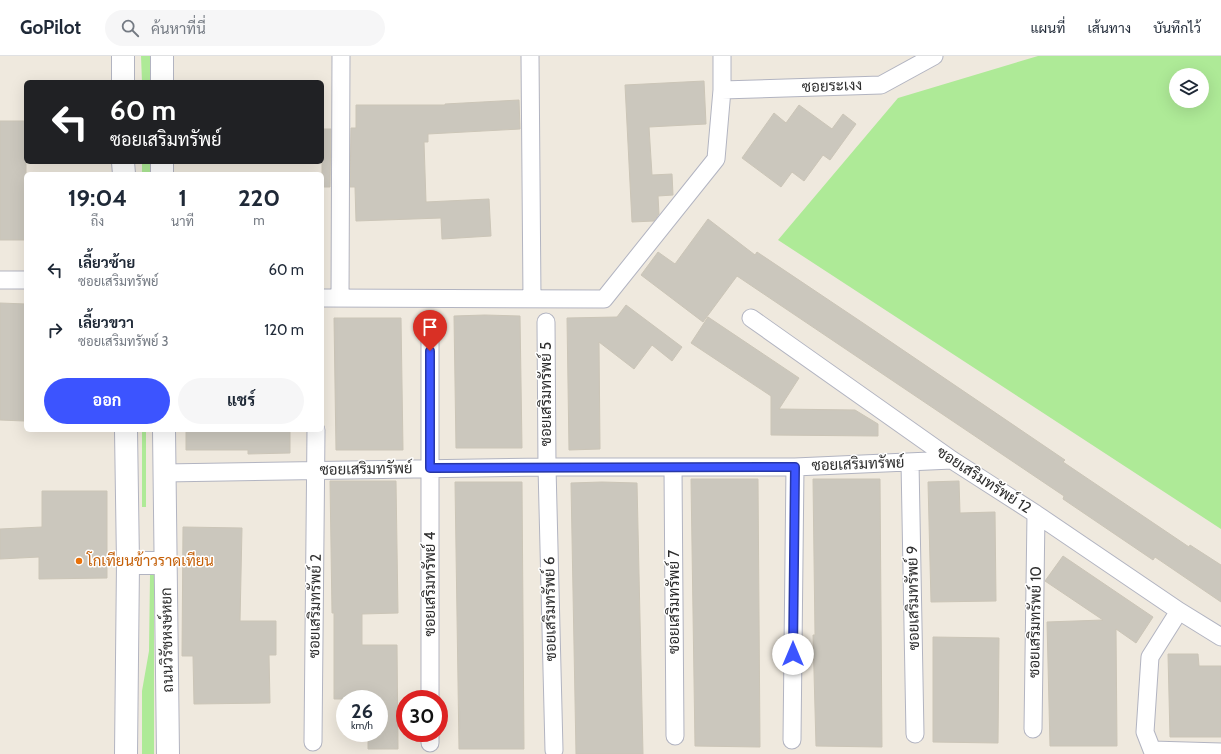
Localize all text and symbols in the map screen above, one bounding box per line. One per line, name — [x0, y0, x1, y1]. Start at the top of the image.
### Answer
search box — [105, 10, 385, 46]
text: GoPilot — [20, 16, 81, 39]
icon: search — [119, 17, 141, 39]
text: แผนที่ — [1030, 19, 1065, 37]
text: เส้นทาง — [1087, 19, 1131, 37]
text: บันทึกไว้ — [1153, 19, 1201, 37]
text: ค้นหาที่นี่ — [151, 20, 206, 38]
map controls — [1169, 68, 1209, 108]
button: layers — [1169, 68, 1209, 108]
street label: ซอยระเงง — [802, 76, 862, 96]
text: 60 m — [110, 93, 176, 127]
icon: left — [44, 96, 96, 148]
text: ซอยเสริมทรัพย์ — [110, 129, 222, 151]
text: 19:04 — [68, 183, 127, 212]
text: 1 — [178, 183, 187, 212]
text: 220 — [238, 183, 280, 212]
text: m — [253, 212, 265, 228]
text: ถึง — [91, 213, 104, 229]
text: นาที — [171, 213, 194, 229]
text: เลี้ยวซ้าย — [78, 254, 135, 272]
icon: left — [44, 259, 66, 281]
text: 60 m — [268, 261, 304, 279]
text: ซอยเสริมทรัพย์ — [78, 273, 159, 289]
pin — [413, 310, 447, 351]
text: เลี้ยวขวา — [78, 314, 134, 332]
icon: arrive — [419, 316, 441, 338]
icon: right — [44, 319, 66, 341]
text: 120 m — [264, 321, 304, 339]
text: ซอยเสริมทรัพย์ 3 — [78, 333, 169, 349]
street label: ซอยเสริมทรัพย์ 5 — [536, 342, 555, 446]
button: ออก — [44, 378, 170, 424]
button: แชร์ — [178, 378, 304, 424]
street label: ซอยเสริมทรัพย์ 12 — [933, 442, 1035, 517]
street label: ซอยเสริมทรัพย์ — [811, 452, 905, 475]
street label: ซอยเสริมทรัพย์ — [319, 458, 413, 479]
street label: ซอยเสริมทรัพย์ 4 — [420, 531, 439, 637]
street label: ซอยเสริมทรัพย์ 9 — [902, 545, 923, 651]
street label: ซอยเสริมทรัพย์ 7 — [664, 550, 683, 654]
place label: โกเทียนข้าวราดเทียน — [86, 551, 214, 570]
street label: ซอยเสริมทรัพย์ 2 — [304, 554, 325, 658]
marker: โกเทียนข้าวราดเทียน — [74, 556, 84, 566]
street label: ซอยเสริมทรัพย์ 6 — [539, 556, 560, 662]
street label: ซอยเสริมทรัพย์ 10 — [1024, 566, 1045, 678]
street label: ถนนวิรัชหงษ์หยก — [156, 587, 177, 693]
position arrow — [772, 633, 814, 675]
speed limit sign: 30 — [396, 690, 448, 742]
text: 26 — [351, 699, 373, 723]
text: km/h — [351, 719, 373, 732]

